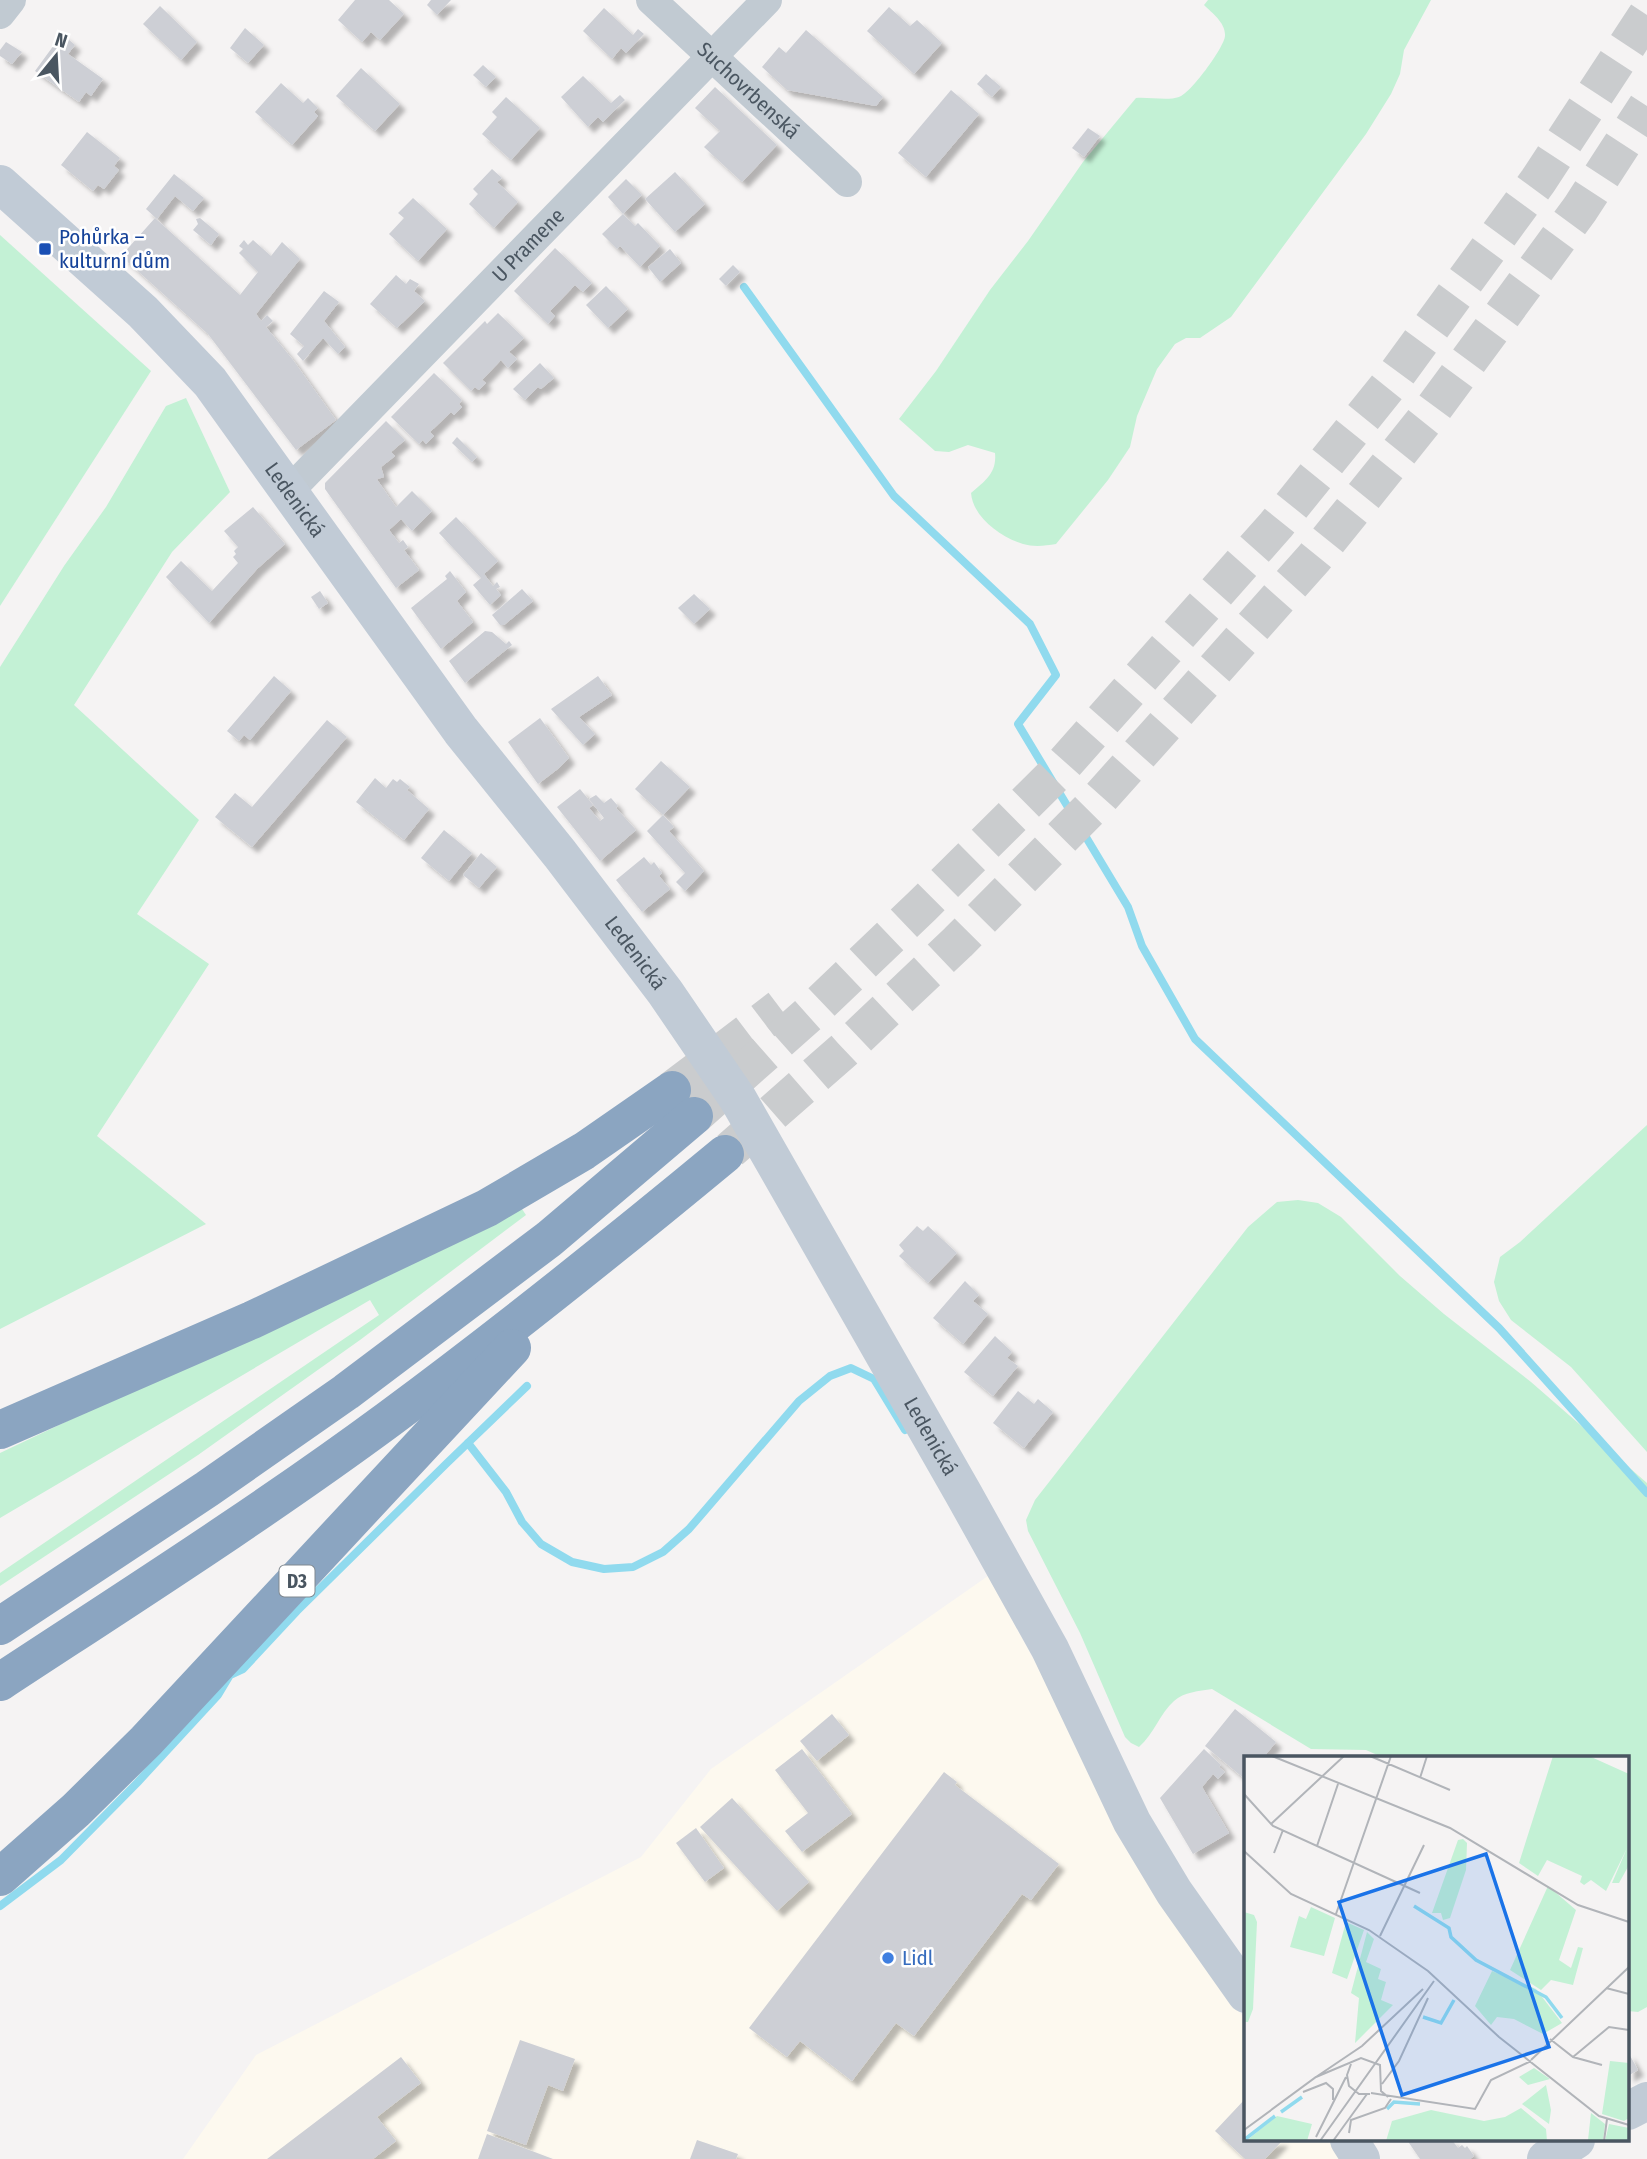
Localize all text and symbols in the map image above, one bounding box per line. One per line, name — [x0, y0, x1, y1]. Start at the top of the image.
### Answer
north arrow — [21, 21, 91, 91]
text: N — [52, 28, 70, 53]
street label: Suchovrbenská — [692, 37, 805, 144]
street label: U Pramene — [487, 203, 570, 288]
place label: Pohůrka – kulturní dům — [59, 224, 170, 274]
marker: Pohůrka – kulturní dům — [37, 241, 53, 257]
street label: Ledenická — [259, 457, 330, 542]
street label: Ledenická — [599, 911, 672, 995]
street label: Ledenická — [898, 1393, 963, 1480]
road number: D3 — [280, 1566, 314, 1596]
inset map — [1244, 1756, 1630, 2142]
place label: Lidl — [902, 1945, 934, 1971]
marker: Lidl — [880, 1950, 896, 1966]

